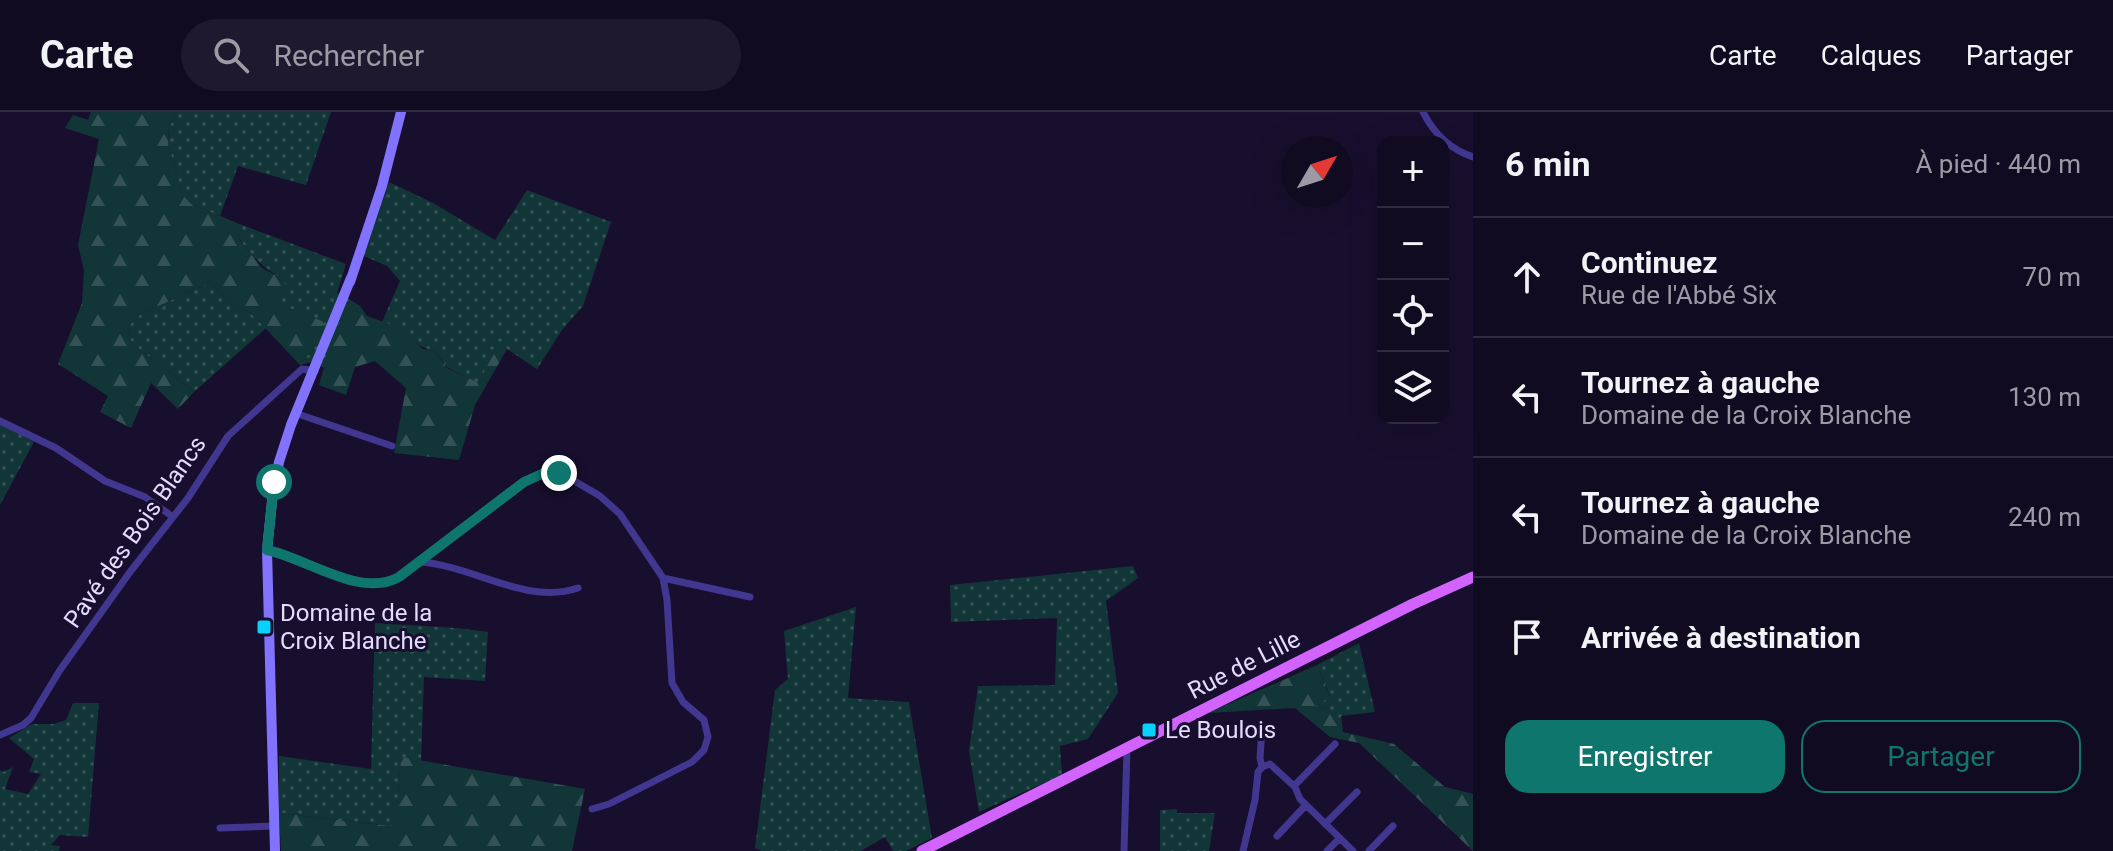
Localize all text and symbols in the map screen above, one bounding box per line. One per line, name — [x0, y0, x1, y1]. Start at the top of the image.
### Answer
search box — [181, 19, 741, 91]
text: Carte — [40, 33, 133, 77]
icon: search — [209, 33, 253, 77]
text: Rechercher — [273, 38, 424, 73]
text: Carte — [1709, 39, 1777, 72]
text: Calques — [1821, 39, 1922, 72]
text: Partager — [1966, 39, 2073, 72]
north arrow — [1281, 136, 1353, 208]
map controls — [1377, 136, 1449, 424]
button: + — [1377, 136, 1449, 208]
text: 6 min — [1505, 144, 1590, 184]
text: À pied · 440 m — [1915, 149, 2081, 179]
button: − — [1377, 208, 1449, 280]
text: Continuez — [1581, 245, 1718, 280]
icon: ahead — [1505, 255, 1549, 299]
text: 70 m — [2023, 262, 2081, 292]
button: locate — [1377, 280, 1449, 352]
text: Rue de l'Abbé Six — [1581, 280, 1777, 310]
button: layers — [1377, 352, 1449, 424]
text: Tournez à gauche — [1581, 365, 1820, 400]
icon: left — [1505, 375, 1549, 419]
text: 130 m — [2008, 382, 2081, 412]
text: Domaine de la Croix Blanche — [1581, 400, 1911, 430]
street label: Pavé des Bois Blancs — [58, 431, 212, 633]
route end — [541, 455, 577, 491]
route start — [256, 464, 292, 500]
text: Tournez à gauche — [1581, 485, 1820, 520]
icon: left — [1505, 495, 1549, 539]
text: 240 m — [2008, 502, 2081, 532]
text: Domaine de la Croix Blanche — [1581, 520, 1911, 550]
place label: Domaine de la Croix Blanche — [280, 599, 432, 655]
icon: arrive — [1505, 615, 1549, 659]
marker: Domaine de la Croix Blanche — [255, 618, 273, 636]
text: Arrivée à destination — [1581, 620, 1861, 655]
street label: Rue de Lille — [1183, 625, 1305, 705]
place label: Le Boulois — [1165, 716, 1276, 744]
button: Enregistrer — [1505, 720, 1785, 793]
button: Partager — [1801, 720, 2081, 793]
marker: Le Boulois — [1140, 721, 1158, 739]

